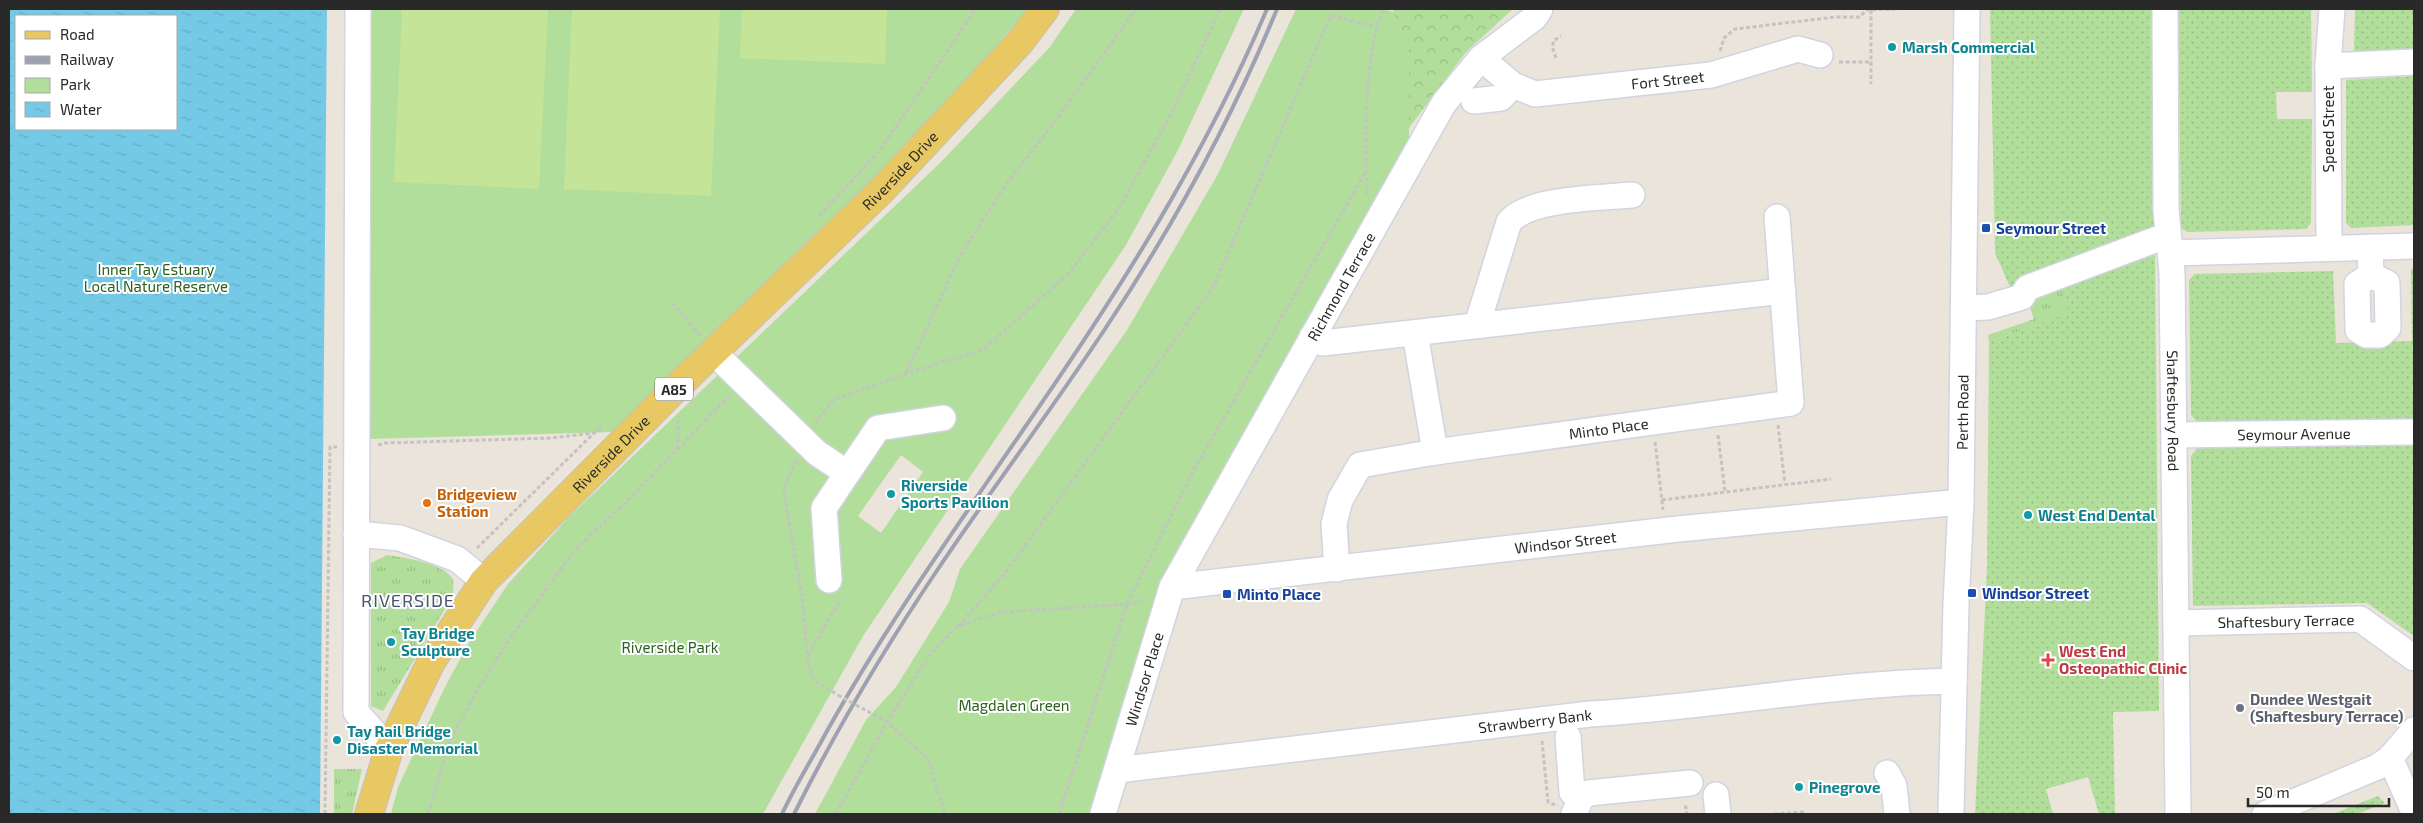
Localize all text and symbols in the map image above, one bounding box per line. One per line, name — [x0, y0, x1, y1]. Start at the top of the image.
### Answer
legend — [15, 15, 178, 130]
text: Road — [60, 25, 95, 43]
place label: Marsh Commercial — [1902, 38, 2035, 56]
marker: Marsh Commercial — [1886, 41, 1898, 53]
text: Railway — [60, 50, 114, 68]
street label: Fort Street — [1630, 67, 1705, 93]
text: Park — [60, 75, 91, 93]
street label: Speed Street — [2319, 85, 2337, 172]
text: Water — [60, 100, 102, 118]
street label: Riverside Drive — [858, 127, 941, 213]
place label: Seymour Street — [1996, 219, 2106, 238]
marker: Seymour Street — [1980, 222, 1992, 234]
street label: Richmond Terrace — [1303, 229, 1379, 344]
park label: Inner Tay Estuary Local Nature Reserve — [84, 260, 228, 295]
street label: Shaftesbury Road — [2164, 350, 2183, 471]
street label: Perth Road — [1953, 374, 1972, 450]
road number: A85 — [655, 378, 693, 400]
street label: Riverside Drive — [568, 411, 653, 496]
street label: Minto Place — [1568, 414, 1650, 442]
street label: Seymour Avenue — [2237, 424, 2351, 443]
place label: Riverside Sports Pavilion — [901, 476, 1009, 511]
place label: Bridgeview Station — [437, 485, 517, 520]
marker: Riverside Sports Pavilion — [885, 488, 897, 500]
marker: Bridgeview Station — [421, 497, 433, 509]
place label: West End Dental — [2038, 506, 2156, 524]
marker: West End Dental — [2022, 509, 2034, 521]
street label: Windsor Street — [1514, 527, 1618, 557]
place label: Windsor Street — [1982, 584, 2089, 602]
place label: Minto Place — [1237, 585, 1321, 603]
marker: Windsor Street — [1966, 587, 1978, 599]
marker: Minto Place — [1221, 588, 1233, 600]
district label: RIVERSIDE — [361, 589, 455, 611]
street label: Shaftesbury Terrace — [2217, 610, 2355, 631]
place label: Tay Bridge Sculpture — [401, 624, 475, 659]
street label: Windsor Place — [1121, 630, 1167, 728]
marker: Tay Bridge Sculpture — [385, 636, 397, 648]
park label: Riverside Park — [622, 638, 719, 656]
place label: West End Osteopathic Clinic — [2059, 642, 2188, 677]
marker: West End Osteopathic Clinic — [2041, 653, 2055, 667]
place label: Dundee Westgait (Shaftesbury Terrace) — [2250, 690, 2404, 726]
park label: Magdalen Green — [958, 696, 1070, 714]
marker: Dundee Westgait (Shaftesbury Terrace) — [2234, 702, 2246, 714]
street label: Strawberry Bank — [1477, 705, 1593, 736]
place label: Tay Rail Bridge Disaster Memorial — [347, 722, 478, 757]
marker: Tay Rail Bridge Disaster Memorial — [331, 734, 343, 746]
scale bar — [2248, 776, 2389, 808]
place label: Pinegrove — [1809, 778, 1880, 796]
marker: Pinegrove — [1793, 781, 1805, 793]
text: 50 m — [2256, 783, 2290, 801]

